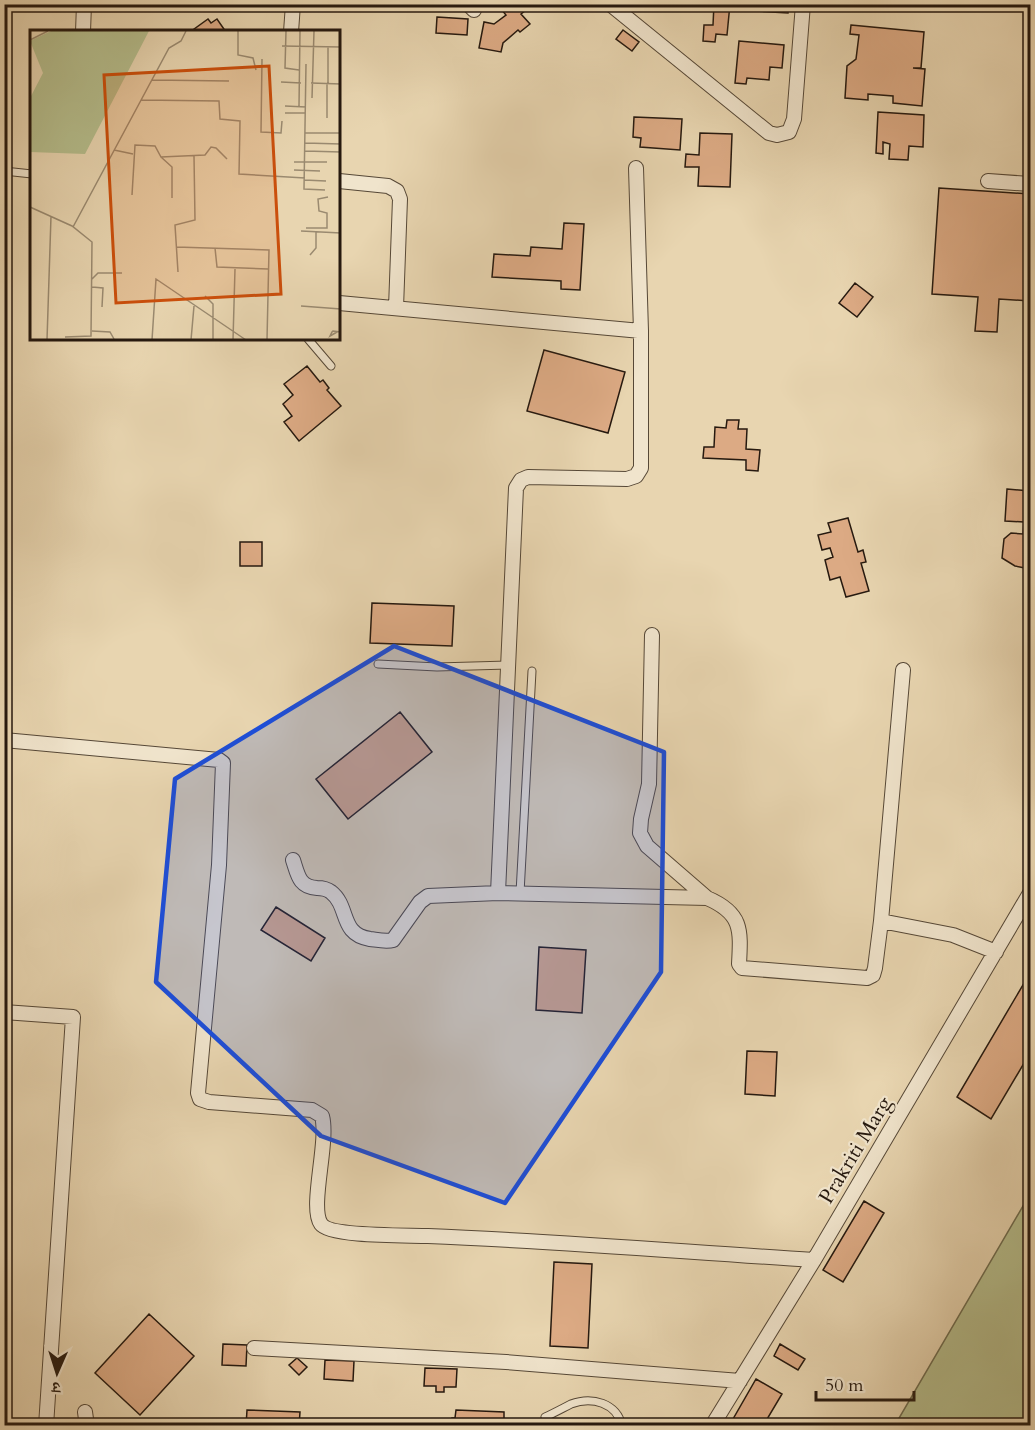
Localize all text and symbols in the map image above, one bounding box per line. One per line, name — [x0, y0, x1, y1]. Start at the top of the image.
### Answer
inset map — [30, 30, 340, 340]
street label: Prakriti Marg — [812, 1091, 899, 1209]
north arrow — [27, 1343, 87, 1403]
scale bar — [816, 1364, 914, 1402]
text: 50 m — [825, 1373, 864, 1398]
text: उ — [50, 1376, 62, 1398]

